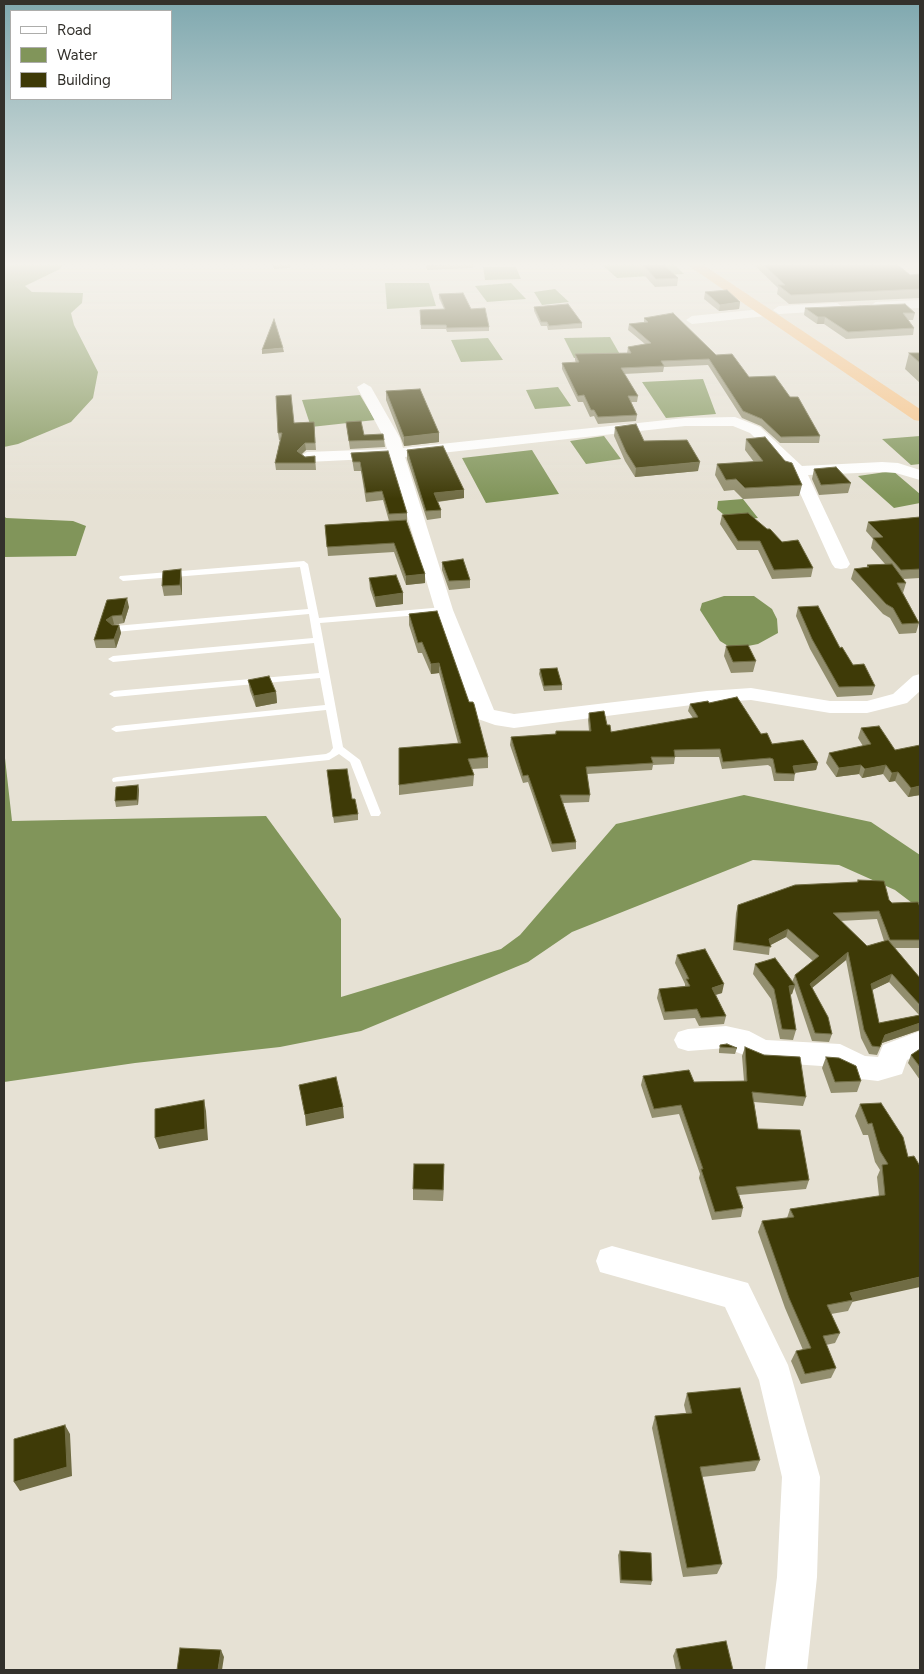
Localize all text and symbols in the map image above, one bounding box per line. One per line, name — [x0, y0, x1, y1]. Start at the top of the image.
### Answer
legend — [10, 10, 172, 100]
text: Road — [57, 21, 92, 39]
text: Water — [57, 46, 97, 64]
text: Building — [57, 71, 111, 89]

